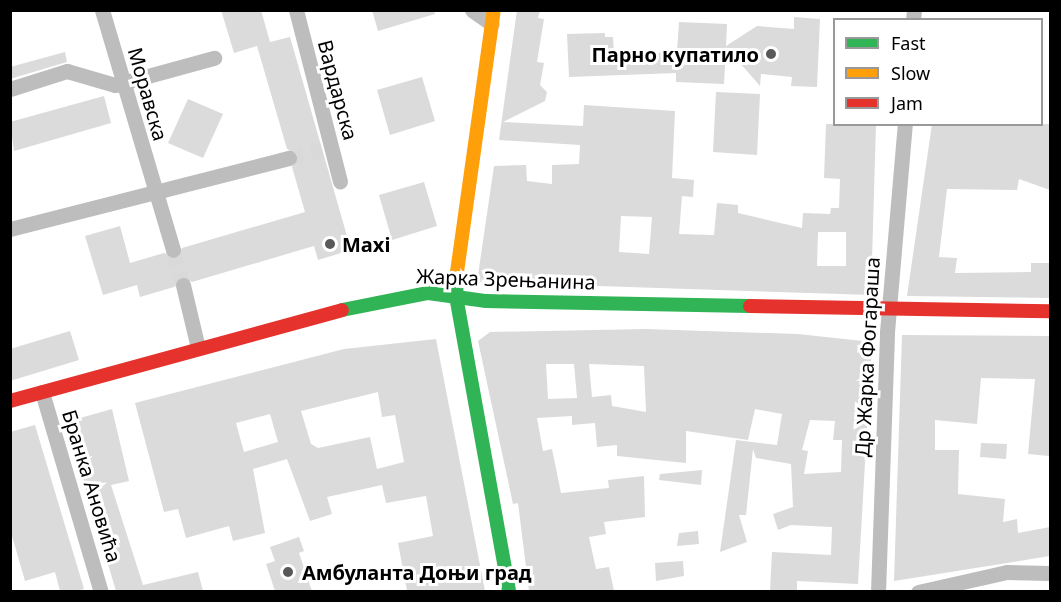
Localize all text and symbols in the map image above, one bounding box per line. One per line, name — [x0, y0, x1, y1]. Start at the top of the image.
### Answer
legend — [833, 18, 1043, 126]
text: Fast — [891, 31, 926, 55]
street label: Вардарска — [313, 37, 363, 143]
place label: Парно купатило — [591, 42, 759, 66]
street label: Моравска — [123, 45, 173, 143]
marker: Парно купатило — [764, 47, 778, 61]
text: Slow — [891, 61, 930, 85]
text: Jam — [891, 91, 923, 115]
place label: Maxi — [342, 232, 390, 256]
marker: Maxi — [323, 237, 337, 251]
street label: Др Жарка Фогараша — [850, 256, 884, 458]
street label: Жарка Зрењанина — [416, 264, 596, 294]
street label: Бранка Ановића — [57, 407, 127, 565]
place label: Амбуланта Доњи град — [302, 560, 532, 584]
marker: Амбуланта Доњи град — [279, 563, 297, 581]

